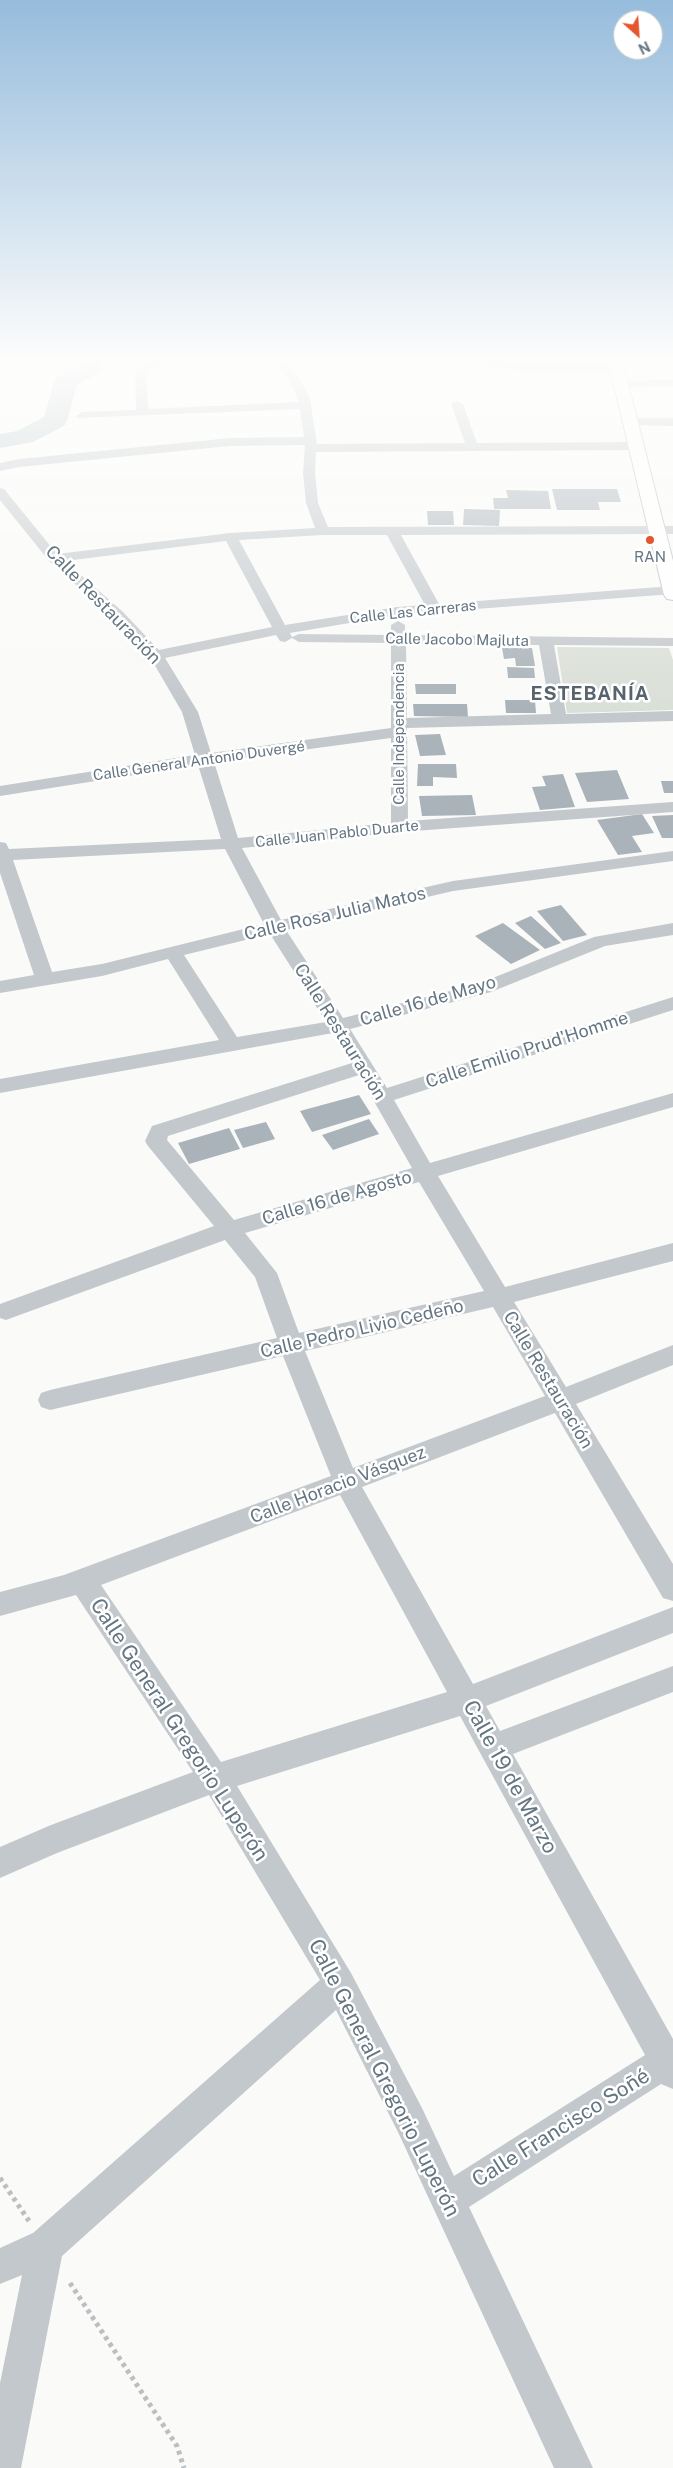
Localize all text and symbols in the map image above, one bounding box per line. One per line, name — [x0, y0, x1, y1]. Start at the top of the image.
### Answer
north arrow — [613, 10, 663, 60]
text: N — [636, 38, 653, 57]
marker: RAN — [644, 534, 656, 546]
street label: Calle Restauración — [41, 541, 165, 669]
place label: RAN — [634, 548, 666, 566]
street label: Calle Las Carreras — [349, 596, 477, 628]
street label: Calle Jacobo Majluta — [385, 630, 529, 650]
street label: Calle Independencia — [390, 663, 408, 805]
district label: ESTEBANÍA — [529, 683, 651, 705]
street label: Calle General Antonio Duvergé — [92, 737, 306, 785]
street label: Calle Juan Pablo Duarte — [254, 816, 420, 852]
street label: Calle Rosa Julia Matos — [242, 883, 428, 945]
street label: Calle Restauración — [289, 960, 391, 1104]
street label: Calle 16 de Mayo — [358, 971, 498, 1031]
street label: Calle Emilio Prud'Homme — [423, 1007, 631, 1093]
street label: Calle 16 de Agosto — [260, 1166, 414, 1230]
street label: Calle Pedro Livio Cedeño — [258, 1295, 466, 1363]
street label: Calle Restauración — [498, 1307, 598, 1453]
street label: Calle Horacio Vásquez — [247, 1442, 429, 1528]
street label: Calle General Gregorio Luperón — [85, 1594, 273, 1866]
street label: Calle 19 de Marzo — [457, 1696, 563, 1858]
street label: Calle General Gregorio Luperón — [303, 1935, 465, 2221]
street label: Calle Francisco Soñé — [468, 2063, 654, 2193]

